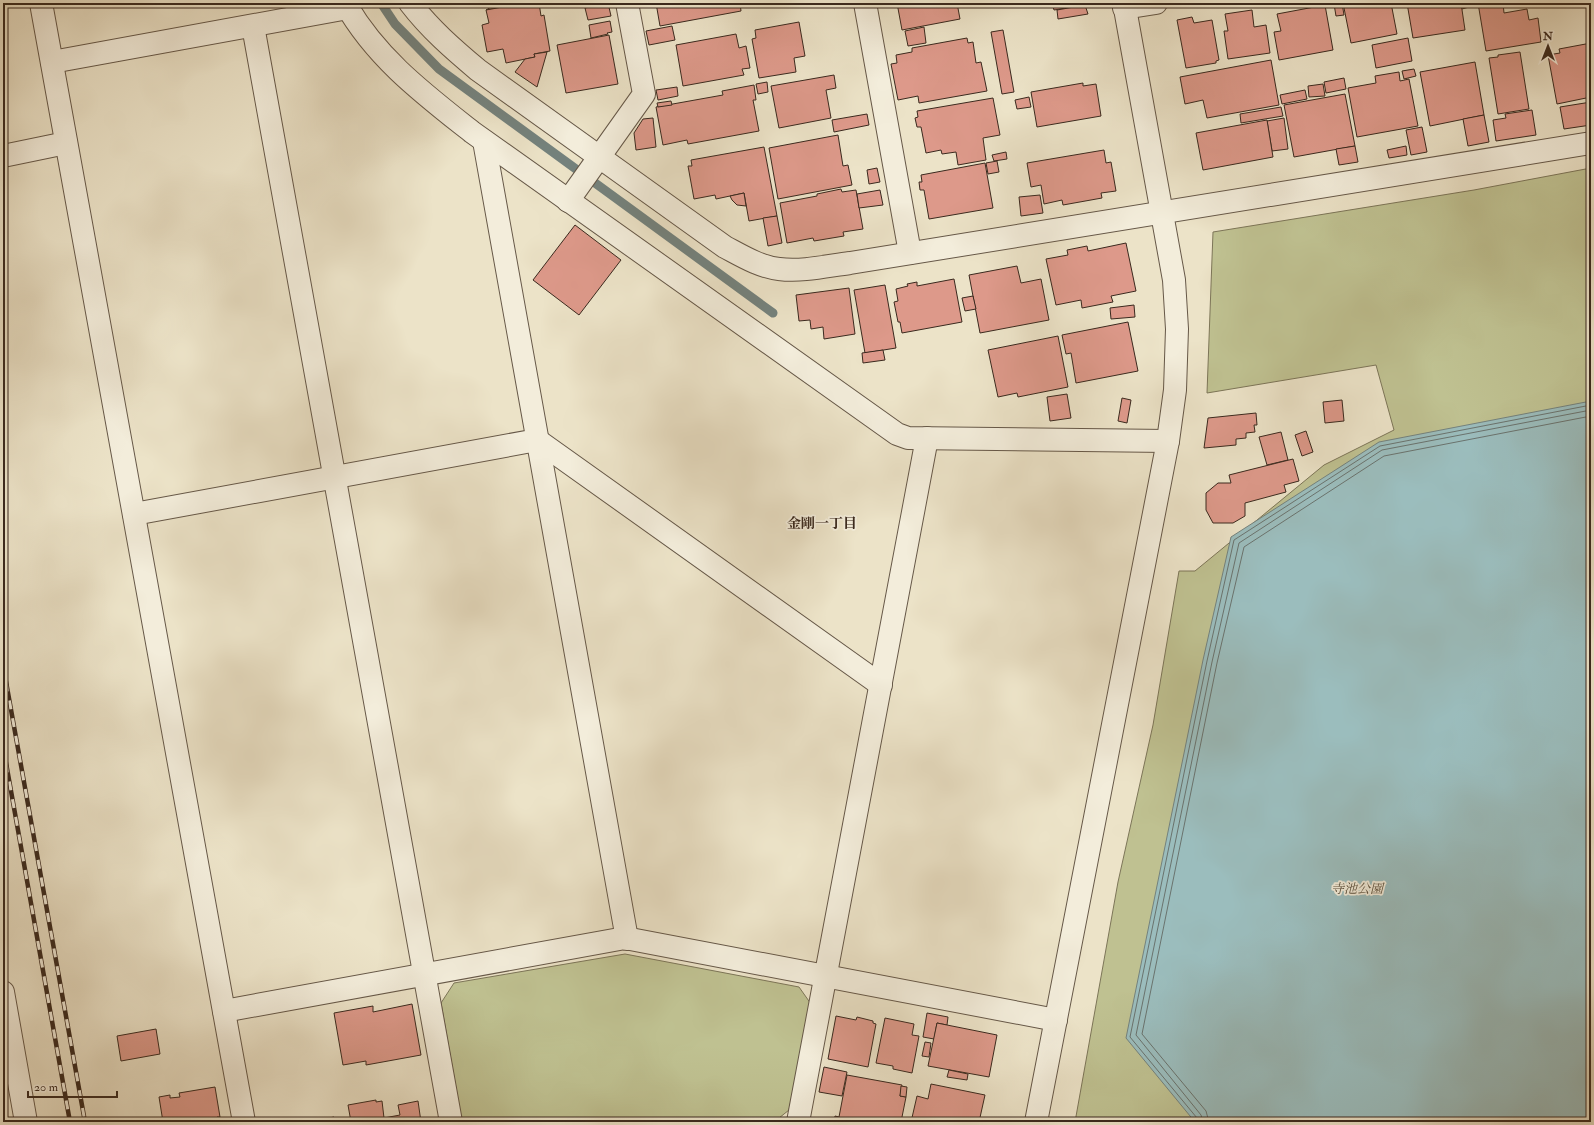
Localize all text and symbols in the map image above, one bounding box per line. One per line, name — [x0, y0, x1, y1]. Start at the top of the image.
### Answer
north arrow — [1528, 26, 1568, 66]
text: N — [1542, 30, 1554, 43]
district label: 金剛一丁目 — [787, 515, 857, 532]
park label: 寺池公園 — [1331, 881, 1385, 897]
scale bar — [28, 1073, 117, 1099]
text: 20 m — [34, 1080, 59, 1095]

